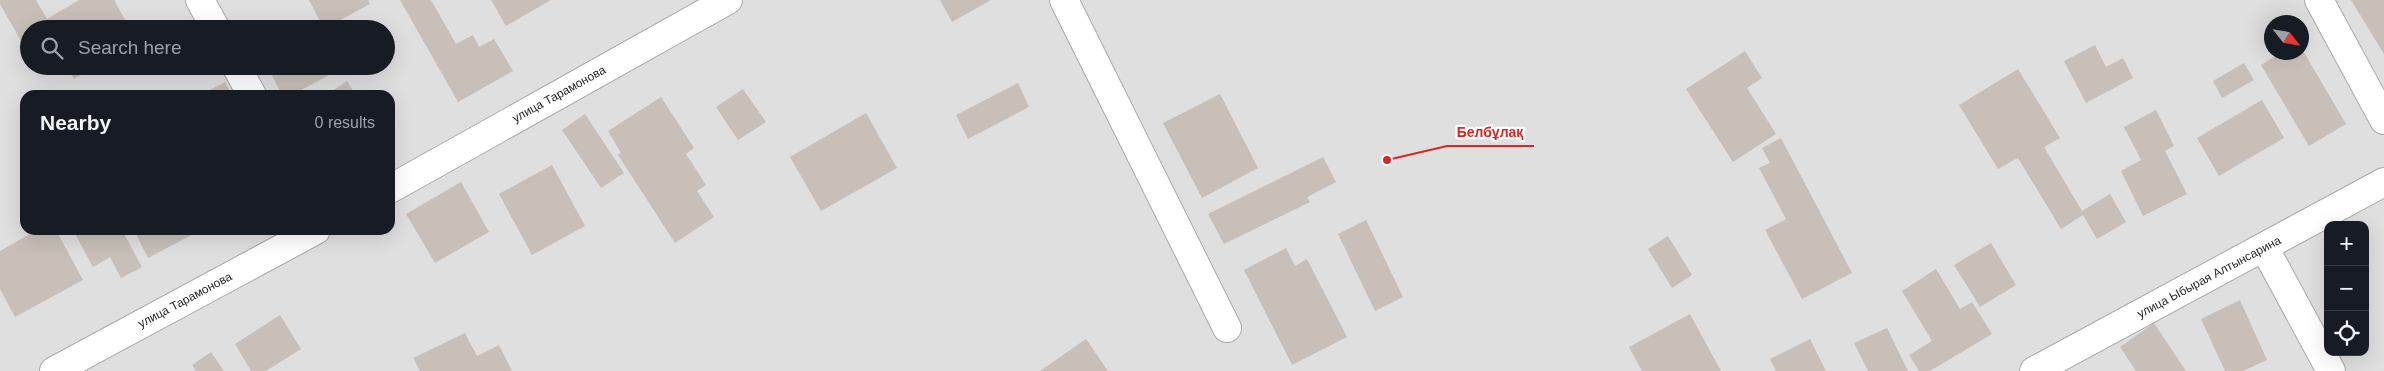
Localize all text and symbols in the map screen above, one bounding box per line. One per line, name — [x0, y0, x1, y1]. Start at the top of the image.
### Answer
north arrow — [2264, 15, 2309, 60]
search box — [20, 20, 395, 75]
icon: search — [38, 34, 66, 62]
text: Search here — [78, 37, 182, 58]
street label: улица Тарамонова — [510, 62, 608, 125]
text: Nearby — [40, 111, 111, 134]
text: 0 results — [315, 114, 375, 131]
callout: Белбұлақ — [1447, 117, 1534, 146]
text: Белбұлақ — [1457, 124, 1523, 140]
map controls — [2324, 221, 2369, 356]
button: + — [2324, 221, 2369, 266]
street label: улица Ыбырая Алтынсарина — [2135, 233, 2284, 321]
button: − — [2324, 266, 2369, 311]
street label: улица Тарамонова — [136, 269, 235, 331]
button: locate — [2324, 311, 2369, 356]

